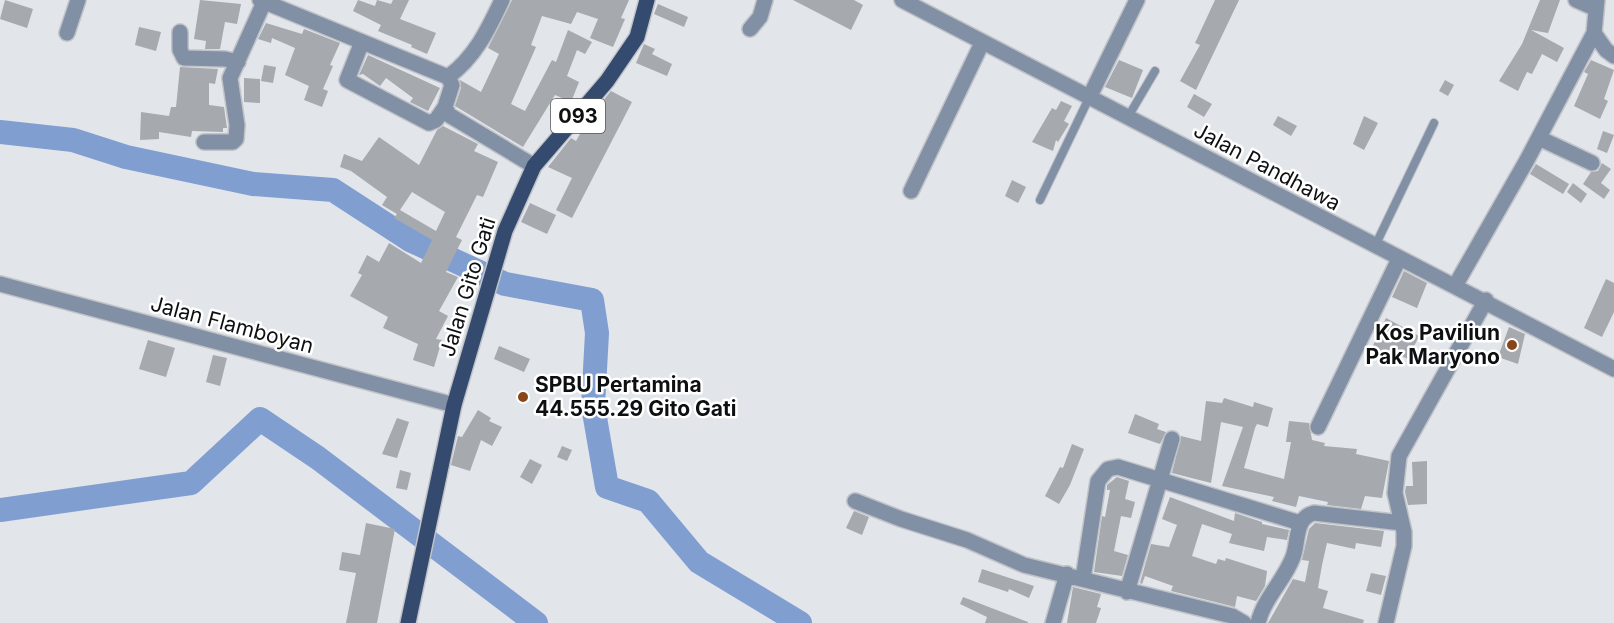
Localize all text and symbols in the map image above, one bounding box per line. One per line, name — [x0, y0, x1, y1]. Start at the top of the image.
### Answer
road number: 093 — [551, 99, 605, 133]
street label: Jalan Pandhawa — [1190, 117, 1345, 216]
street label: Jalan Gito Gati — [434, 214, 501, 360]
street label: Jalan Flamboyan — [148, 291, 316, 358]
place label: Kos Paviliun Pak Maryono — [1366, 320, 1500, 369]
marker: Kos Paviliun Pak Maryono — [1505, 338, 1519, 352]
place label: SPBU Pertamina 44.555.29 Gito Gati — [535, 372, 736, 421]
marker: SPBU Pertamina 44.555.29 Gito Gati — [516, 390, 530, 404]

